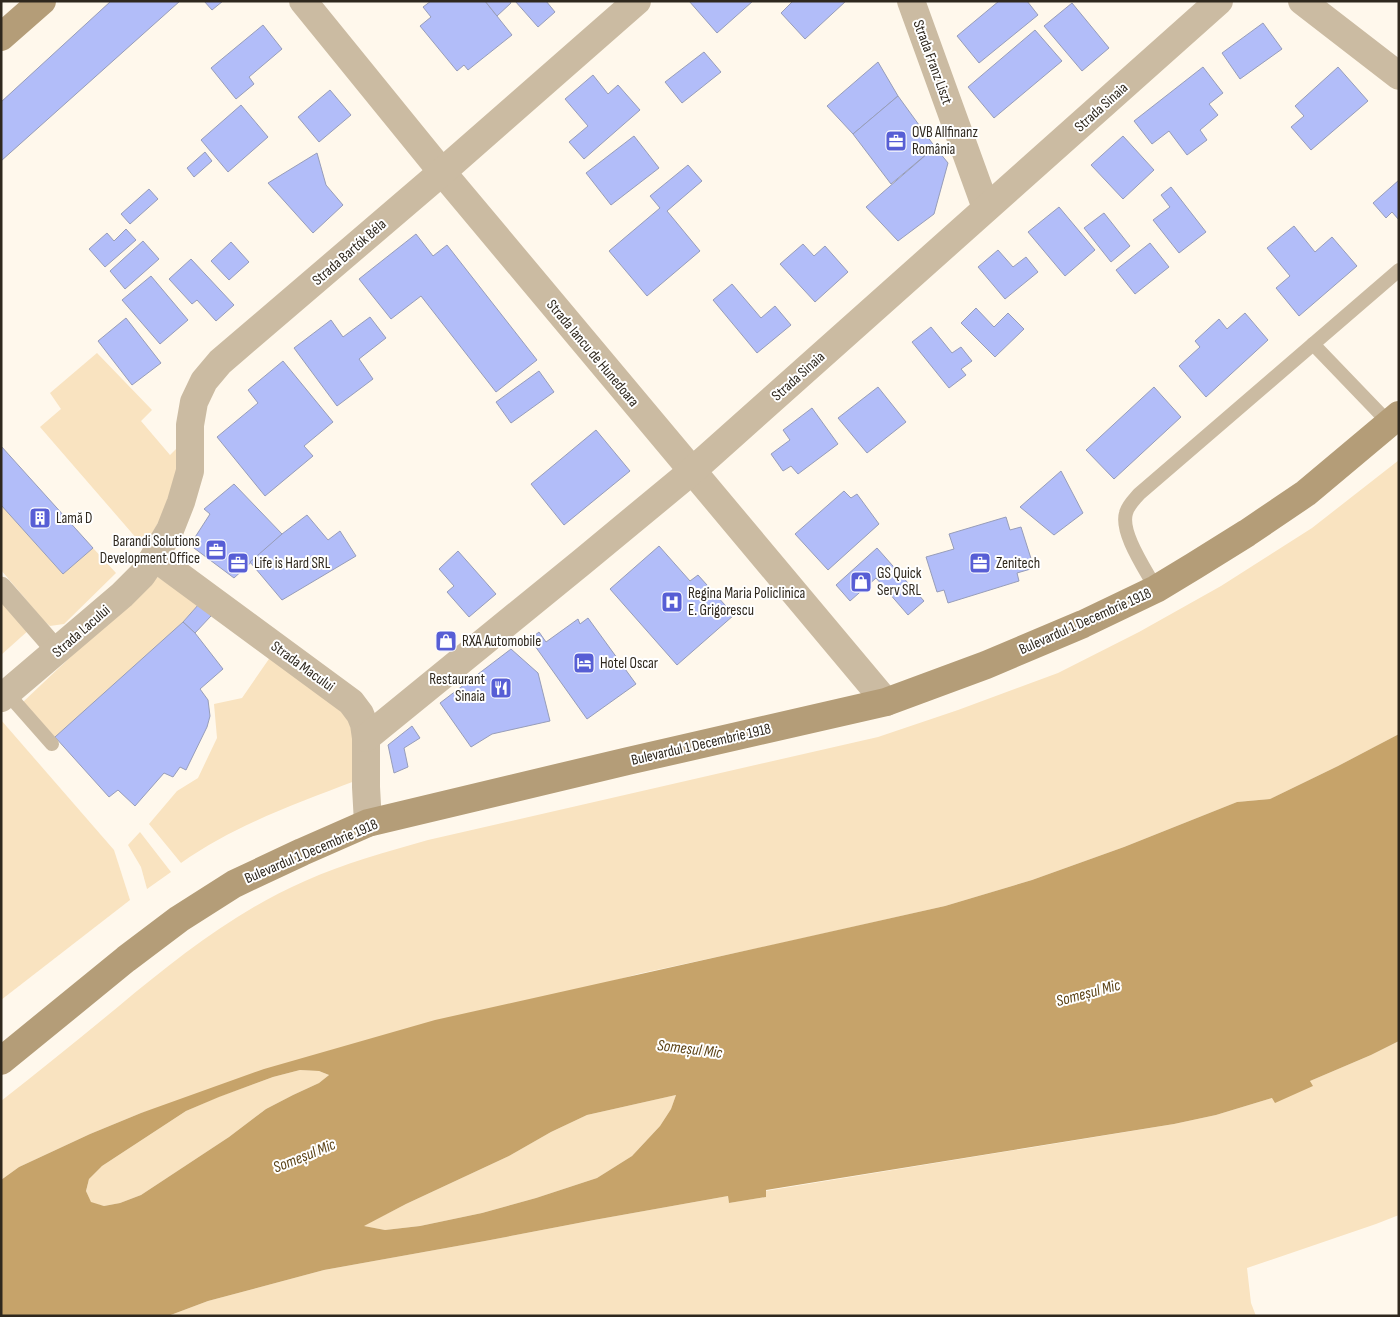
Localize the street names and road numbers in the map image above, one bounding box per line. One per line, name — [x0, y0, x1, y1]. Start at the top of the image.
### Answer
street label: Strada Franz Liszt — [908, 17, 957, 107]
street label: Strada Sinaia — [1071, 78, 1132, 136]
street label: Strada Bartók Béla — [308, 215, 391, 290]
street label: Strada Iancu de Hunedoara — [542, 296, 643, 411]
street label: Strada Sinaia — [768, 347, 829, 405]
street label: Bulevardul 1 Decembrie 1918 — [1016, 584, 1154, 659]
street label: Strada Lacului — [48, 601, 114, 662]
street label: Strada Macului — [267, 637, 338, 696]
street label: Bulevardul 1 Decembrie 1918 — [629, 719, 773, 770]
street label: Bulevardul 1 Decembrie 1918 — [242, 815, 381, 888]

